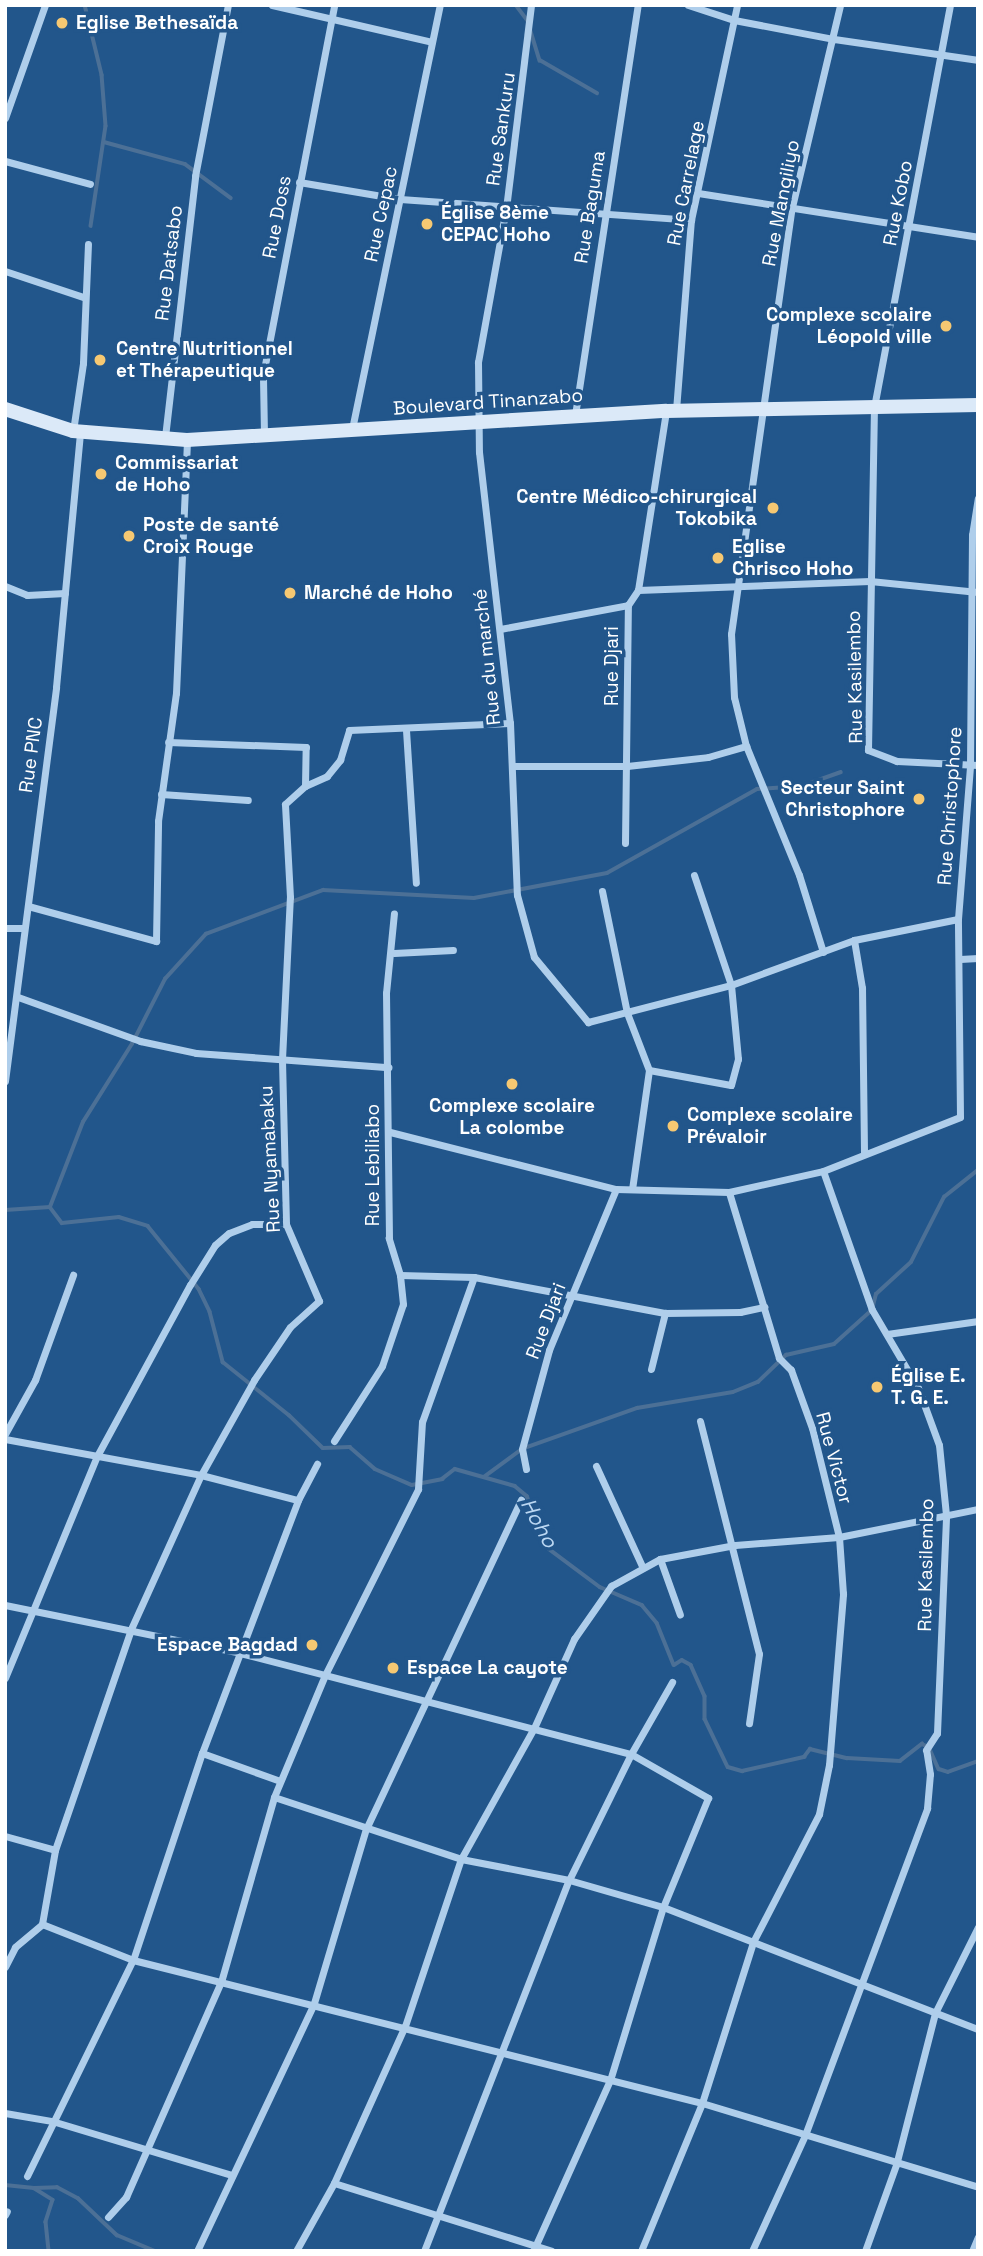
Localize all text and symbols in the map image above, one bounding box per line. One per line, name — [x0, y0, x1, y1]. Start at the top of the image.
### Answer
place label: Eglise Bethesaïda — [76, 12, 238, 34]
marker: Eglise Bethesaïda — [54, 15, 70, 31]
street label: Rue Sankuru — [482, 71, 520, 187]
street label: Rue Carrelage — [663, 119, 709, 247]
street label: Rue Mangiliyo — [758, 138, 804, 268]
street label: Rue Baguma — [570, 149, 610, 265]
street label: Rue Kobo — [879, 158, 917, 248]
street label: Rue Cepac — [360, 164, 402, 264]
street label: Rue Doss — [258, 174, 296, 260]
place label: Église 8ème CEPAC Hoho — [441, 202, 551, 246]
street label: Rue Datsabo — [151, 204, 187, 322]
marker: Église 8ème CEPAC Hoho — [419, 216, 435, 232]
place label: Complexe scolaire Léopold ville — [766, 304, 932, 348]
marker: Complexe scolaire Léopold ville — [938, 318, 954, 334]
place label: Centre Nutritionnel et Thérapeutique — [116, 338, 293, 382]
marker: Centre Nutritionnel et Thérapeutique — [90, 350, 110, 370]
street label: Boulevard Tinanzabo — [392, 384, 584, 420]
place label: Commissariat de Hoho — [115, 452, 239, 496]
marker: Commissariat de Hoho — [93, 466, 109, 482]
place label: Centre Médico-chirurgical Tokobika — [516, 486, 757, 530]
marker: Centre Médico-chirurgical Tokobika — [763, 498, 783, 518]
place label: Poste de santé Croix Rouge — [143, 514, 279, 558]
marker: Poste de santé Croix Rouge — [121, 528, 137, 544]
place label: Eglise Chrisco Hoho — [732, 536, 853, 580]
marker: Eglise Chrisco Hoho — [710, 550, 726, 566]
place label: Marché de Hoho — [304, 582, 453, 604]
marker: Marché de Hoho — [282, 585, 298, 601]
street label: Rue du marché — [469, 588, 505, 726]
street label: Rue Kasilembo — [842, 610, 868, 744]
street label: Rue Djari — [601, 626, 623, 706]
street label: Rue PNC — [14, 716, 48, 794]
street label: Rue Christophore — [933, 726, 967, 886]
place label: Secteur Saint Christophore — [781, 777, 905, 821]
marker: Secteur Saint Christophore — [911, 791, 927, 807]
marker: Complexe scolaire La colombe — [504, 1076, 520, 1092]
street label: Rue Nyamabaku — [255, 1085, 285, 1233]
place label: Complexe scolaire La colombe — [429, 1095, 595, 1139]
street label: Rue Lebiliabo — [362, 1104, 384, 1226]
place label: Complexe scolaire Prévaloir — [687, 1104, 853, 1148]
marker: Complexe scolaire Prévaloir — [665, 1118, 681, 1134]
street label: Rue Djari — [521, 1280, 571, 1362]
place label: Église E. T. G. E. — [891, 1365, 966, 1409]
marker: Église E. T. G. E. — [869, 1379, 885, 1395]
street label: Rue Victor — [811, 1409, 857, 1507]
water label: Hoho — [515, 1494, 563, 1552]
street label: Rue Kasilembo — [913, 1498, 939, 1632]
place label: Espace Bagdad — [157, 1634, 298, 1656]
marker: Espace Bagdad — [304, 1637, 320, 1653]
place label: Espace La cayote — [407, 1657, 568, 1679]
marker: Espace La cayote — [385, 1660, 401, 1676]

